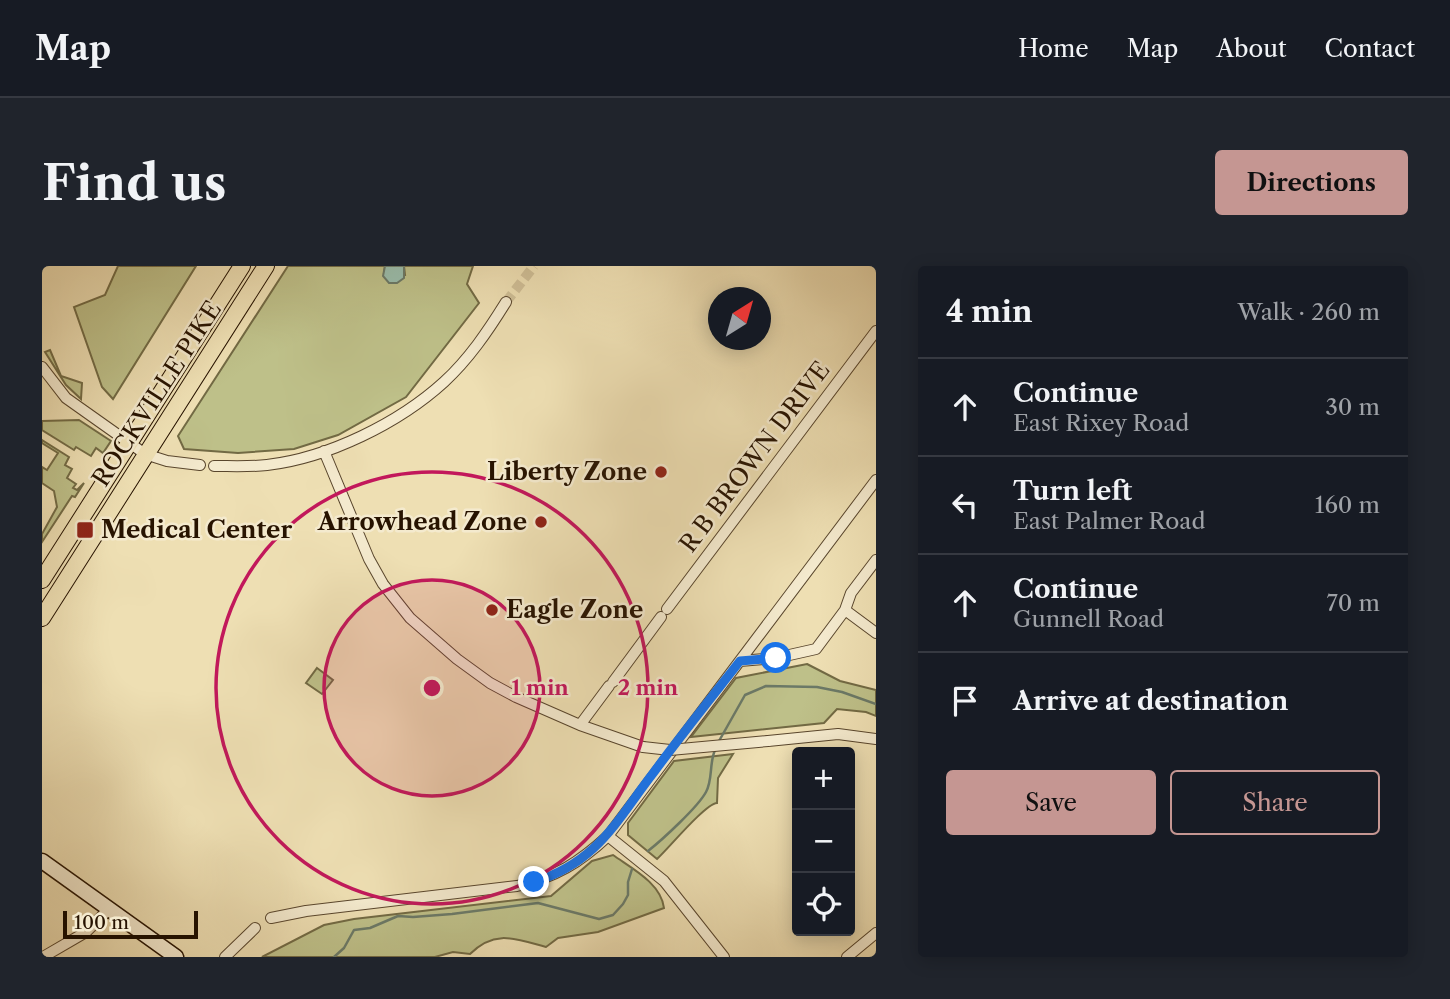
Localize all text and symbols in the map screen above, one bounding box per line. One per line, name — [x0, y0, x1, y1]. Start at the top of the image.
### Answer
text: Map — [35, 28, 111, 69]
text: Home — [1018, 34, 1089, 63]
text: Map — [1127, 34, 1178, 63]
text: About — [1216, 34, 1287, 63]
text: Contact — [1325, 34, 1415, 63]
button: Directions — [1215, 150, 1408, 215]
text: Find us — [42, 152, 226, 213]
north arrow — [708, 287, 771, 350]
text: 4 min — [946, 293, 1032, 330]
street label: ROCKVILLE PIKE — [86, 296, 227, 492]
text: Walk · 260 m — [1238, 298, 1380, 326]
street label: R B BROWN DRIVE — [673, 356, 836, 558]
text: Continue — [1013, 377, 1138, 409]
icon: ahead — [946, 388, 984, 426]
text: 30 m — [1325, 393, 1380, 421]
text: East Rixey Road — [1013, 409, 1189, 437]
place label: Liberty Zone — [487, 457, 647, 486]
marker: Liberty Zone — [653, 464, 669, 480]
text: Turn left — [1013, 475, 1132, 507]
icon: left — [946, 486, 984, 524]
text: 160 m — [1315, 491, 1380, 519]
place label: Arrowhead Zone — [317, 507, 527, 536]
text: East Palmer Road — [1013, 507, 1206, 535]
marker: Arrowhead Zone — [533, 514, 549, 530]
place label: Medical Center — [101, 515, 292, 544]
marker: Medical Center — [75, 520, 95, 540]
text: Continue — [1013, 573, 1138, 605]
icon: ahead — [946, 584, 984, 622]
text: 70 m — [1327, 589, 1380, 617]
place label: Eagle Zone — [506, 595, 643, 624]
marker: Eagle Zone — [484, 602, 500, 618]
text: Gunnell Road — [1013, 605, 1164, 633]
route start — [760, 642, 791, 673]
text: 1 min — [511, 675, 569, 700]
text: 2 min — [618, 675, 679, 700]
centre of rings — [420, 676, 444, 700]
icon: arrive — [946, 682, 984, 720]
text: Arrive at destination — [1013, 685, 1288, 717]
map controls — [792, 747, 855, 936]
button: + — [792, 747, 855, 810]
button: Save — [946, 770, 1156, 835]
button: Share — [1170, 770, 1380, 835]
button: − — [792, 810, 855, 873]
route end — [518, 866, 549, 897]
button: locate — [792, 873, 855, 936]
scale bar — [63, 908, 198, 940]
text: 100 m — [74, 911, 129, 934]

